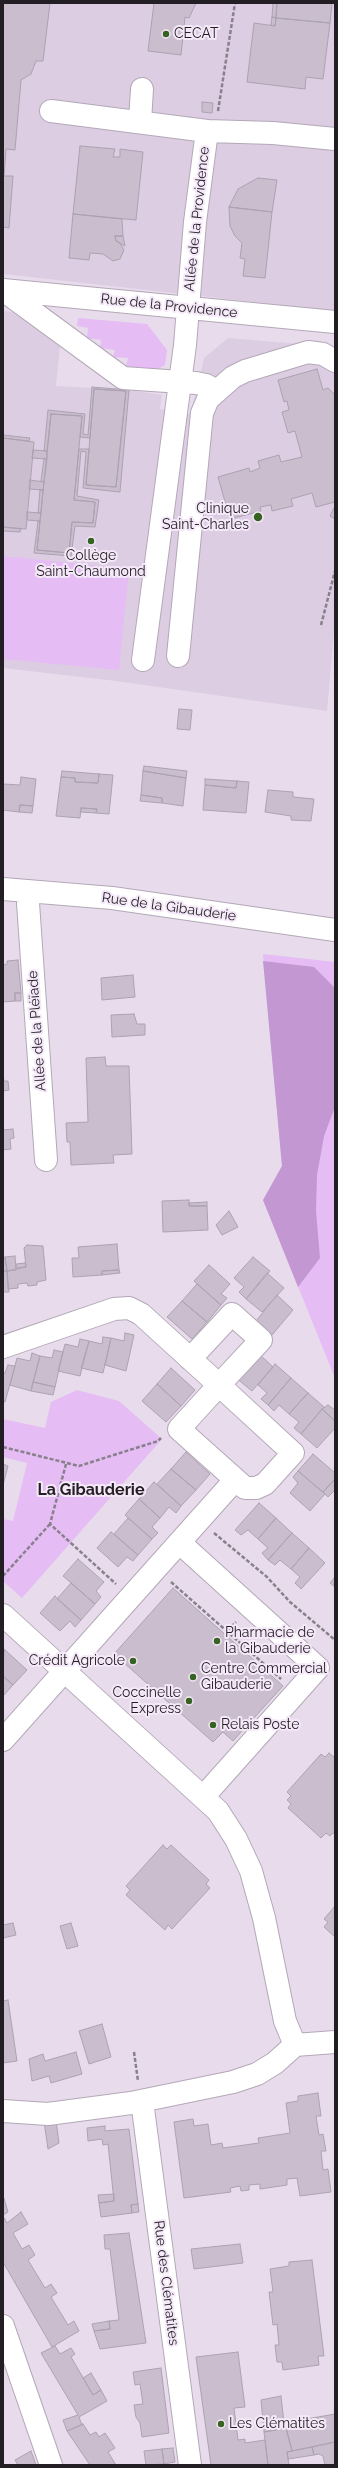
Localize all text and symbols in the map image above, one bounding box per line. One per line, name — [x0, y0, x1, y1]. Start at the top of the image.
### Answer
place label: CECAT — [174, 26, 218, 42]
marker: CECAT — [161, 29, 171, 39]
street label: Allée de la Providence — [181, 146, 213, 292]
street label: Rue de la Providence — [100, 290, 238, 322]
place label: Clinique Saint-Charles — [162, 501, 249, 534]
marker: Clinique Saint-Charles — [252, 511, 264, 523]
marker: Collège Saint-Chaumond — [86, 536, 96, 546]
place label: Collège Saint-Chaumond — [36, 548, 146, 580]
street label: Rue de la Gibauderie — [101, 889, 237, 925]
street label: Allée de la Pléïade — [24, 970, 50, 1092]
district label: La Gibauderie — [37, 1480, 145, 1500]
place label: Pharmacie de la Gibauderie — [225, 1625, 314, 1658]
marker: Pharmacie de la Gibauderie — [212, 1636, 222, 1646]
place label: Crédit Agricole — [29, 1653, 125, 1669]
marker: Crédit Agricole — [128, 1656, 138, 1666]
place label: Centre Commercial Gibauderie — [201, 1661, 327, 1694]
marker: Centre Commercial Gibauderie — [188, 1672, 198, 1682]
place label: Coccinelle Express — [112, 1685, 181, 1718]
marker: Coccinelle Express — [184, 1696, 194, 1706]
place label: Relais Poste — [221, 1717, 299, 1733]
marker: Relais Poste — [208, 1720, 218, 1730]
street label: Rue des Clématites — [150, 2220, 182, 2346]
place label: Les Clématites — [229, 2416, 325, 2432]
marker: Les Clématites — [216, 2419, 226, 2429]

